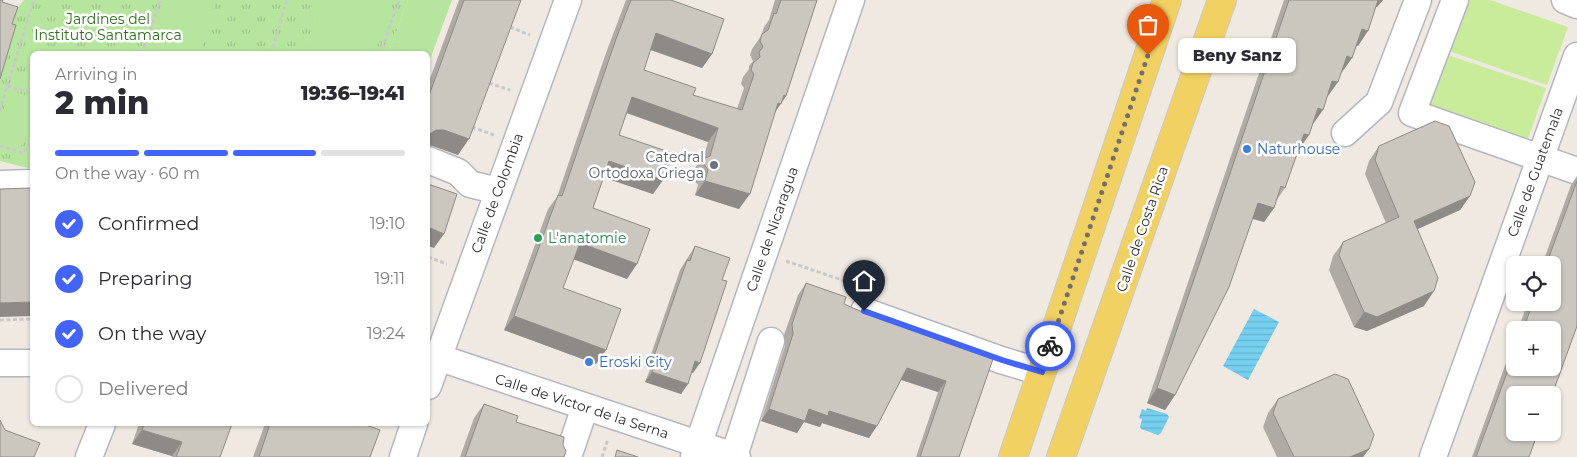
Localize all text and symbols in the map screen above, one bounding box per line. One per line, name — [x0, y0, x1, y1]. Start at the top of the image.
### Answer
pin — [1127, 4, 1169, 55]
park label: Jardines del Instituto Santamarca — [34, 10, 182, 44]
icon: bag — [1134, 11, 1162, 39]
callout: Beny Sanz — [1178, 38, 1296, 72]
text: Beny Sanz — [1193, 46, 1281, 65]
text: Arriving in — [55, 65, 137, 84]
text: 19:36–19:41 — [301, 82, 405, 105]
text: 2 min — [55, 83, 149, 122]
street label: Calle de Guatemala — [1503, 105, 1567, 239]
street label: Calle de Colombia — [467, 130, 527, 256]
place label: Naturhouse — [1257, 140, 1340, 158]
marker: Naturhouse — [1241, 143, 1253, 155]
place label: Catedral Ortodoxa Griega — [589, 148, 704, 182]
marker: Catedral Ortodoxa Griega — [708, 159, 720, 171]
text: On the way · 60 m — [55, 164, 200, 183]
street label: Calle de Nicaragua — [742, 164, 802, 294]
street label: Calle de Costa Rica — [1112, 164, 1172, 294]
icon: check — [55, 210, 83, 238]
text: Confirmed — [98, 212, 199, 235]
text: 19:10 — [370, 214, 405, 233]
place label: L'anatomie — [548, 229, 626, 247]
marker: L'anatomie — [532, 232, 544, 244]
map controls — [1506, 256, 1561, 441]
button: locate — [1506, 256, 1561, 311]
pin — [843, 260, 885, 311]
icon: check — [55, 265, 83, 293]
text: Preparing — [98, 267, 193, 290]
icon: home — [850, 267, 878, 295]
text: 19:11 — [375, 269, 405, 288]
icon: check — [55, 320, 83, 348]
courier — [1025, 321, 1075, 371]
button: + — [1506, 321, 1561, 376]
text: On the way — [98, 322, 206, 345]
text: 19:24 — [367, 324, 405, 343]
icon: bike — [1036, 332, 1064, 360]
place label: Eroski City — [599, 353, 672, 371]
marker: Eroski City — [583, 356, 595, 368]
street label: Calle de Víctor de la Serna — [493, 369, 671, 443]
text: Delivered — [98, 377, 189, 400]
button: − — [1506, 386, 1561, 441]

